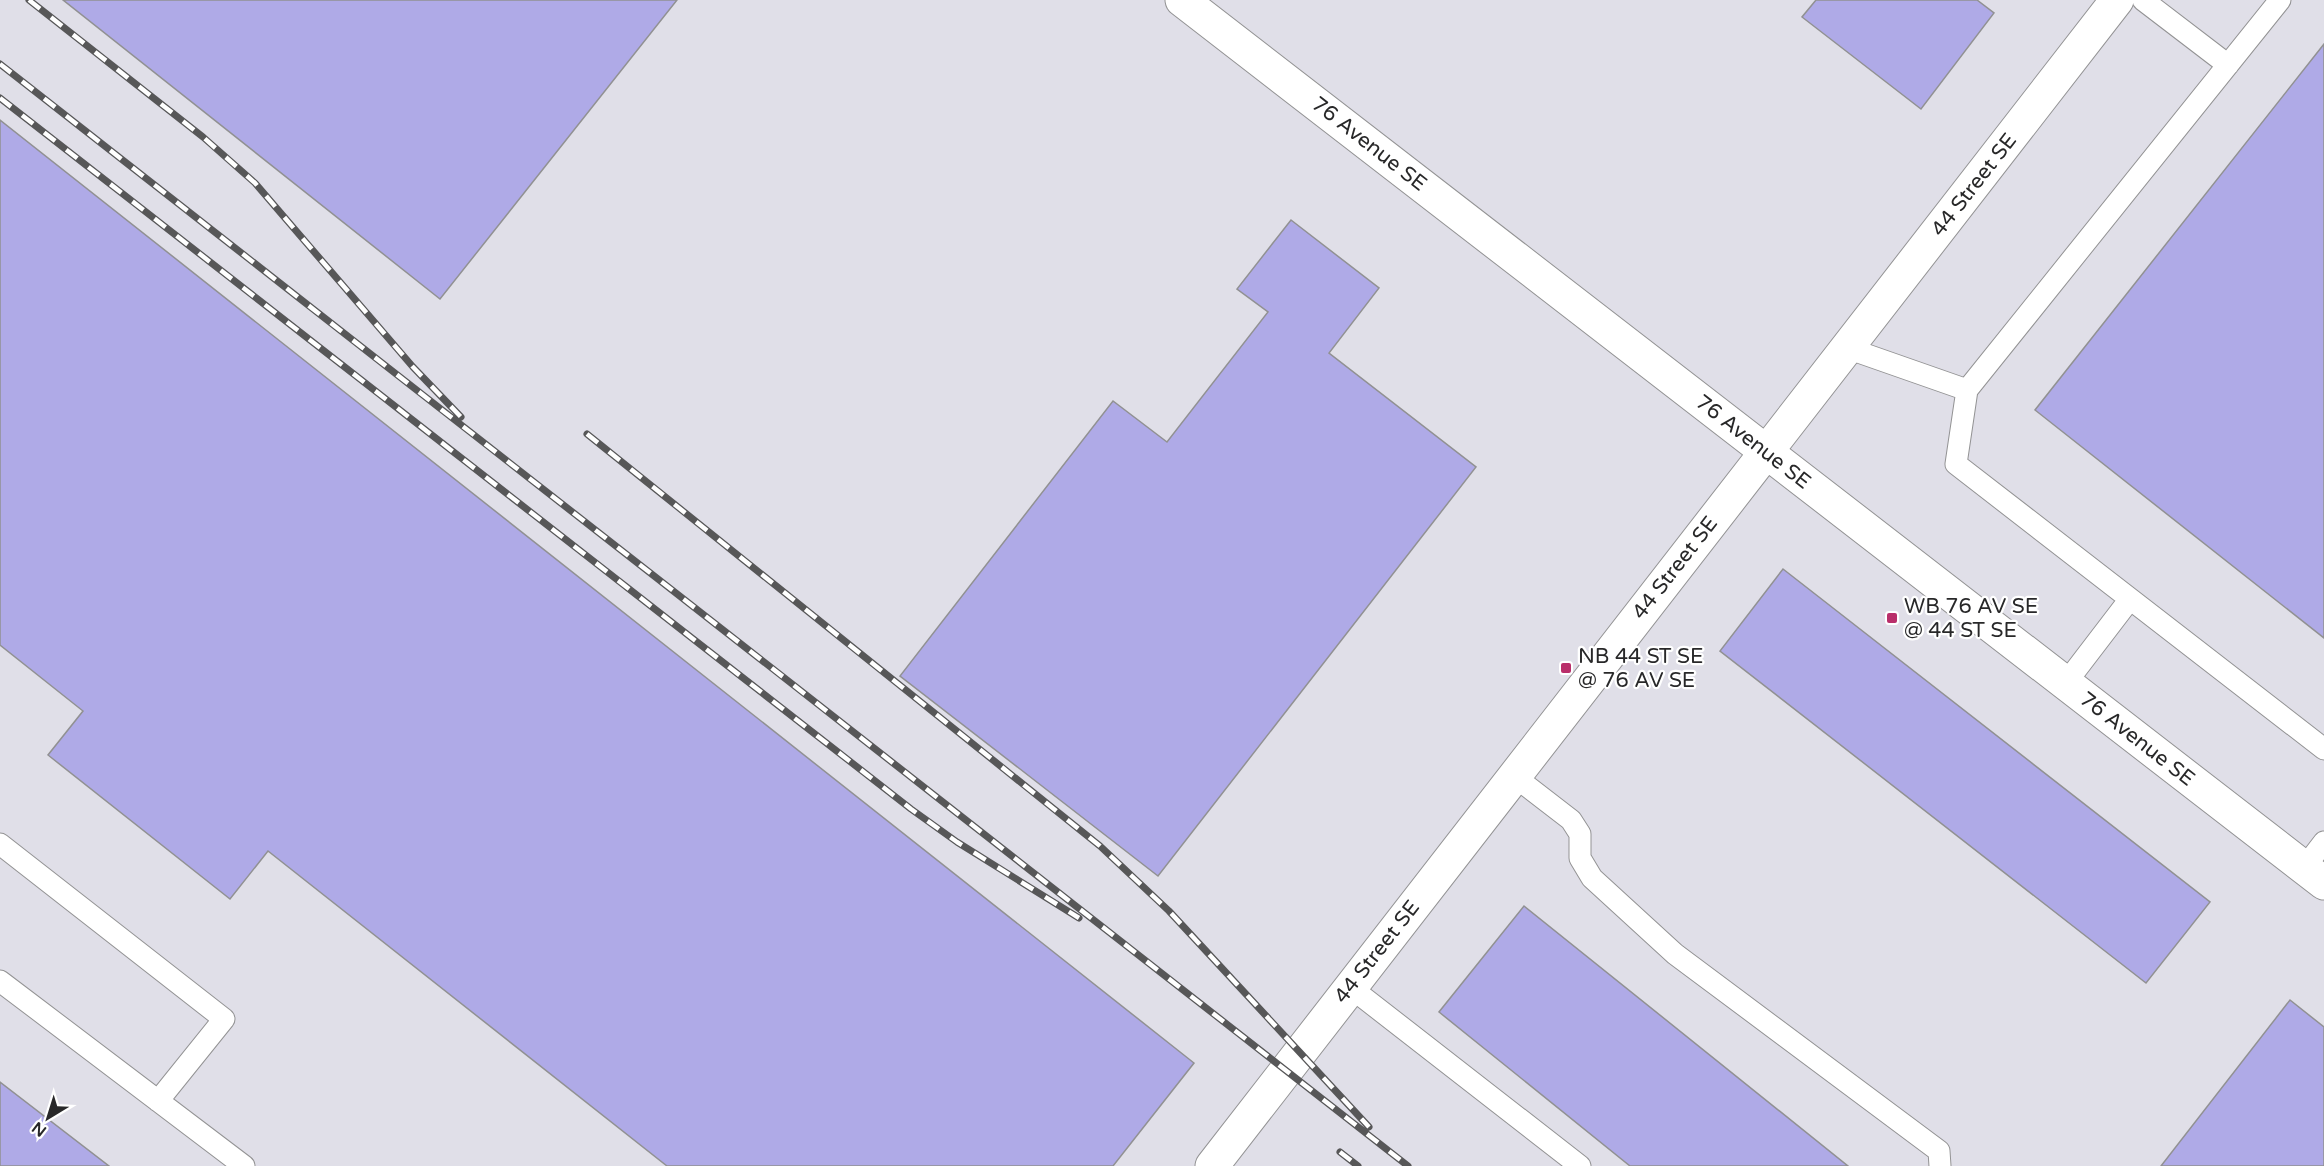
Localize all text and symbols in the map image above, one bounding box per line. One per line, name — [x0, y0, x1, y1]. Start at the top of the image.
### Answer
street label: 76 Avenue SE — [1307, 91, 1431, 197]
street label: 44 Street SE — [1926, 129, 2022, 241]
street label: 76 Avenue SE — [1691, 389, 1815, 495]
street label: 44 Street SE — [1627, 512, 1723, 624]
place label: WB 76 AV SE @ 44 ST SE — [1904, 594, 2038, 643]
marker: WB 76 AV SE @ 44 ST SE — [1885, 611, 1899, 625]
place label: NB 44 ST SE @ 76 AV SE — [1578, 644, 1703, 693]
marker: NB 44 ST SE @ 76 AV SE — [1559, 661, 1573, 675]
street label: 76 Avenue SE — [2075, 686, 2199, 792]
street label: 44 Street SE — [1329, 896, 1425, 1008]
north arrow — [18, 1088, 78, 1148]
text: N — [28, 1117, 51, 1141]

